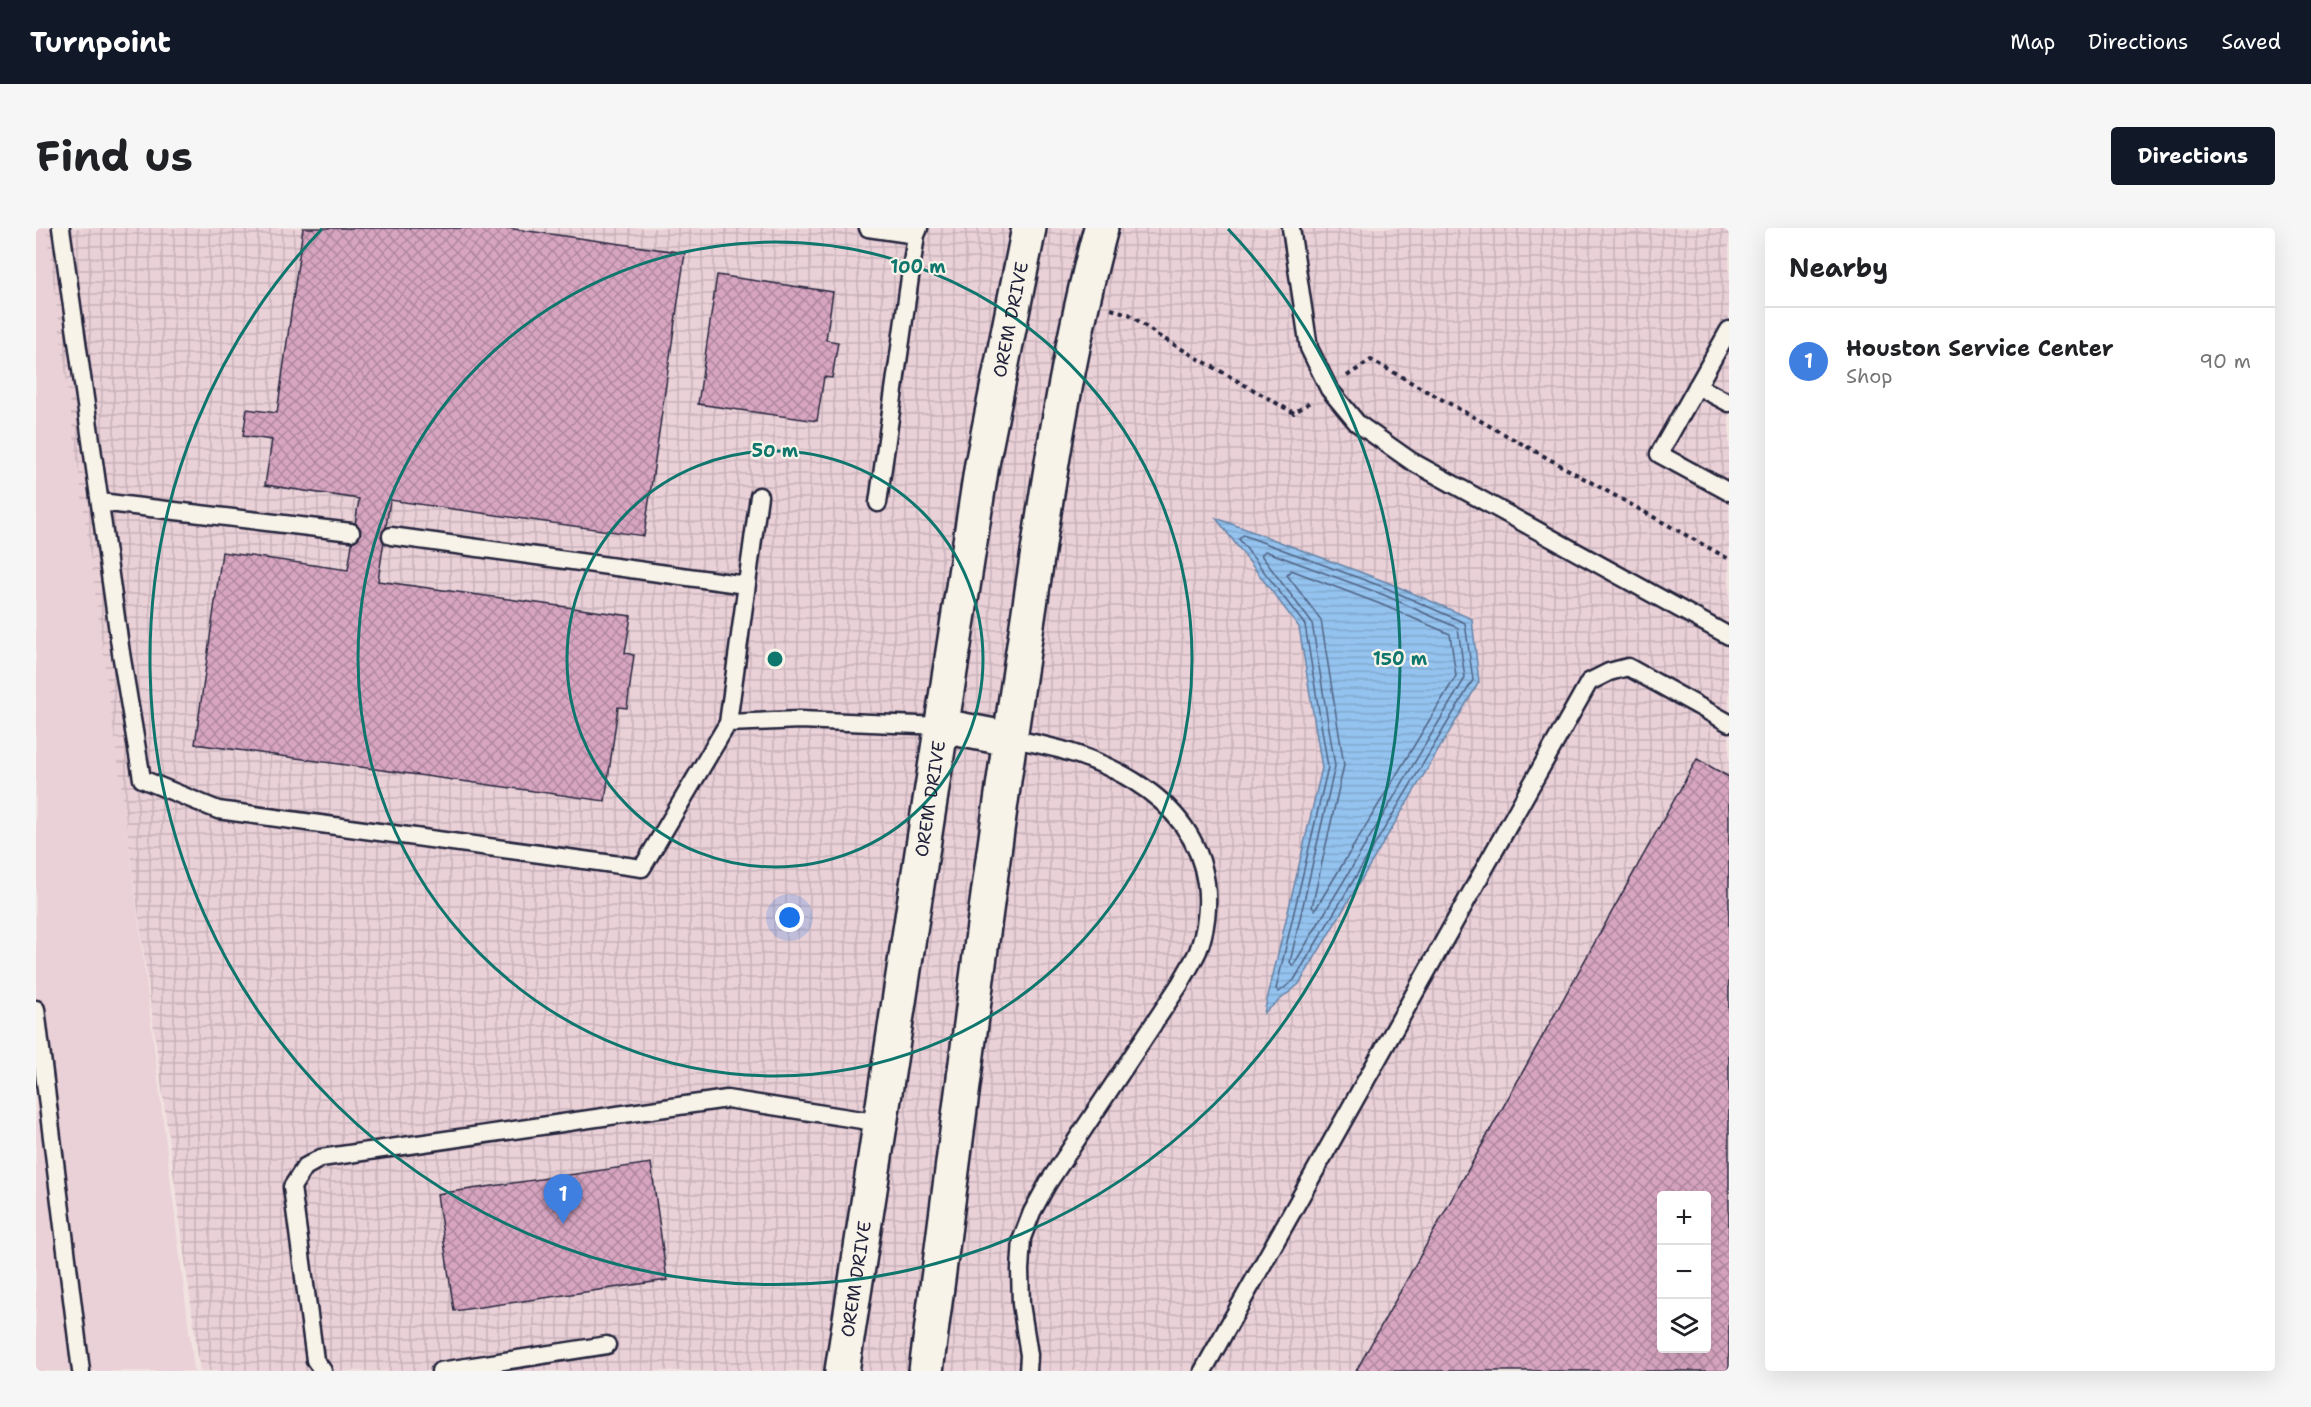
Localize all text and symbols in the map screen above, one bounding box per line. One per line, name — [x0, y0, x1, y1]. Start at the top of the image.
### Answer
text: Turnpoint — [30, 23, 171, 61]
text: Map — [2010, 28, 2055, 56]
text: Directions — [2088, 28, 2188, 56]
text: Saved — [2221, 28, 2281, 56]
button: Directions — [2111, 127, 2275, 185]
text: Find us — [36, 128, 193, 184]
text: Nearby — [1789, 250, 1888, 285]
text: 100 m — [890, 255, 946, 279]
street label: OREM DRIVE — [988, 260, 1034, 380]
text: Houston Service Center — [1846, 334, 2113, 363]
text: 1 — [1804, 348, 1813, 374]
text: 90 m — [2199, 348, 2251, 374]
text: Shop — [1846, 363, 1893, 389]
text: 50 m — [752, 439, 799, 463]
text: 150 m — [1373, 647, 1428, 671]
centre of rings — [765, 649, 785, 669]
street label: OREM DRIVE — [909, 739, 951, 859]
your location — [775, 903, 804, 932]
pin: 1 — [544, 1174, 582, 1224]
map controls — [1657, 1191, 1711, 1353]
button: + — [1657, 1191, 1711, 1245]
street label: OREM DRIVE — [835, 1219, 877, 1339]
button: − — [1657, 1245, 1711, 1299]
button: layers — [1657, 1299, 1711, 1353]

